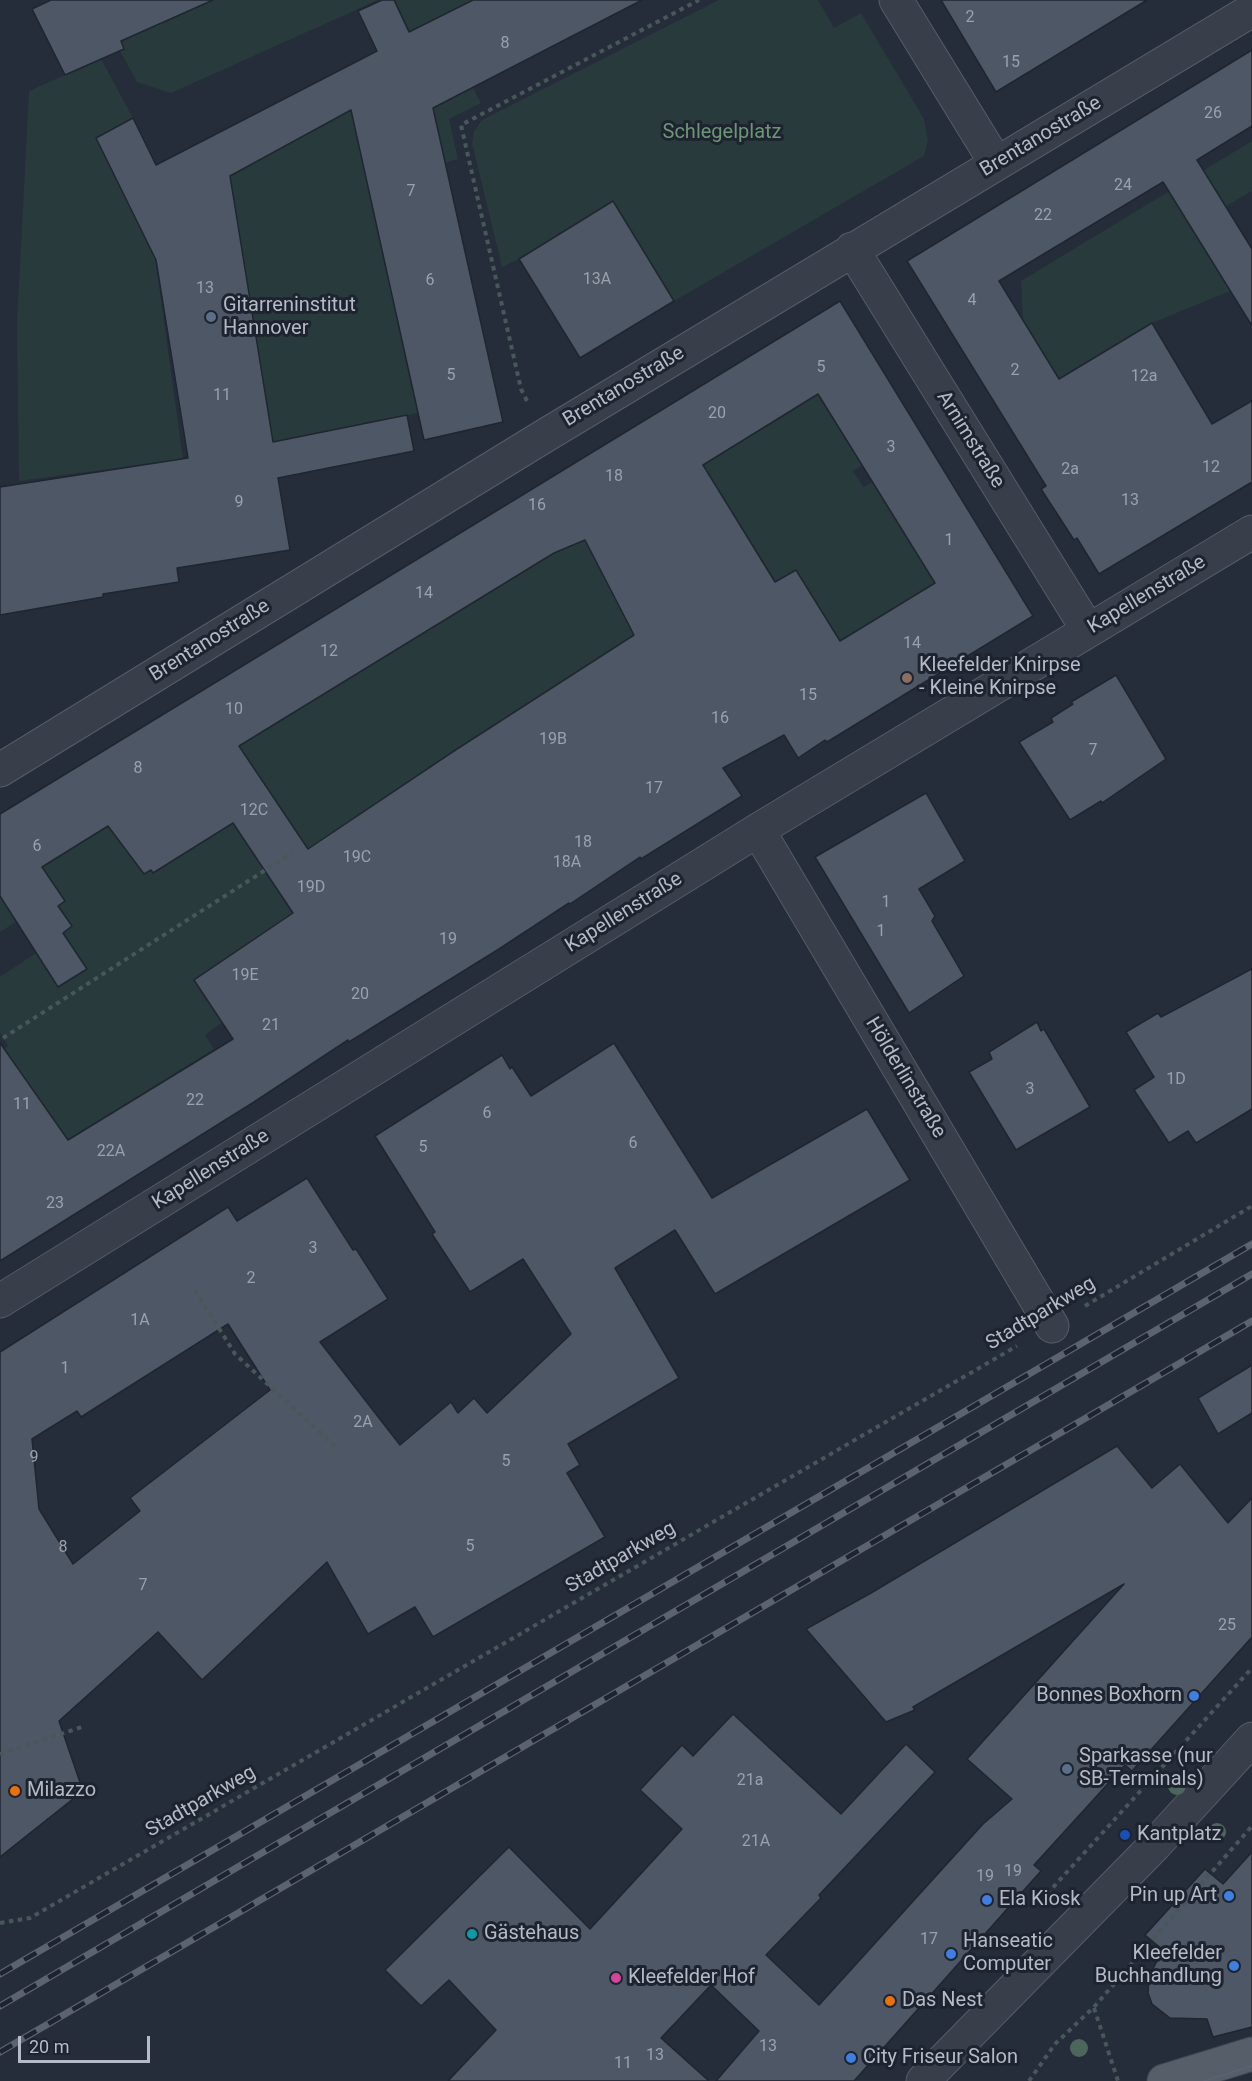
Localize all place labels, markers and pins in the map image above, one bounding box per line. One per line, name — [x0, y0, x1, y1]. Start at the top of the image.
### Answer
place label: Gitarreninstitut Hannover — [223, 294, 356, 341]
marker: Gitarreninstitut Hannover — [204, 310, 218, 324]
place label: Kleefelder Knirpse - Kleine Knirpse — [919, 654, 1081, 701]
marker: Kleefelder Knirpse - Kleine Knirpse — [900, 671, 914, 685]
place label: Bonnes Boxhorn — [1036, 1684, 1182, 1708]
marker: Bonnes Boxhorn — [1187, 1689, 1201, 1703]
place label: Sparkasse (nur SB-Terminals) — [1079, 1745, 1213, 1792]
marker: Sparkasse (nur SB-Terminals) — [1060, 1762, 1074, 1776]
place label: Milazzo — [27, 1779, 96, 1803]
marker: Milazzo — [8, 1784, 22, 1798]
place label: Kantplatz — [1137, 1823, 1221, 1847]
marker: Kantplatz — [1118, 1828, 1132, 1842]
place label: Pin up Art — [1129, 1884, 1217, 1908]
place label: Ela Kiosk — [999, 1888, 1080, 1912]
marker: Pin up Art — [1222, 1889, 1236, 1903]
marker: Ela Kiosk — [980, 1893, 994, 1907]
place label: Gästehaus — [484, 1922, 579, 1946]
marker: Gästehaus — [465, 1927, 479, 1941]
place label: Hanseatic Computer — [963, 1930, 1053, 1977]
place label: Kleefelder Buchhandlung — [1095, 1942, 1222, 1989]
marker: Hanseatic Computer — [944, 1947, 958, 1961]
marker: Kleefelder Buchhandlung — [1227, 1959, 1241, 1973]
place label: Kleefelder Hof — [628, 1966, 755, 1990]
marker: Kleefelder Hof — [609, 1971, 623, 1985]
place label: Das Nest — [902, 1989, 983, 2013]
marker: Das Nest — [883, 1994, 897, 2008]
place label: City Friseur Salon — [863, 2046, 1018, 2070]
marker: City Friseur Salon — [844, 2051, 858, 2065]

